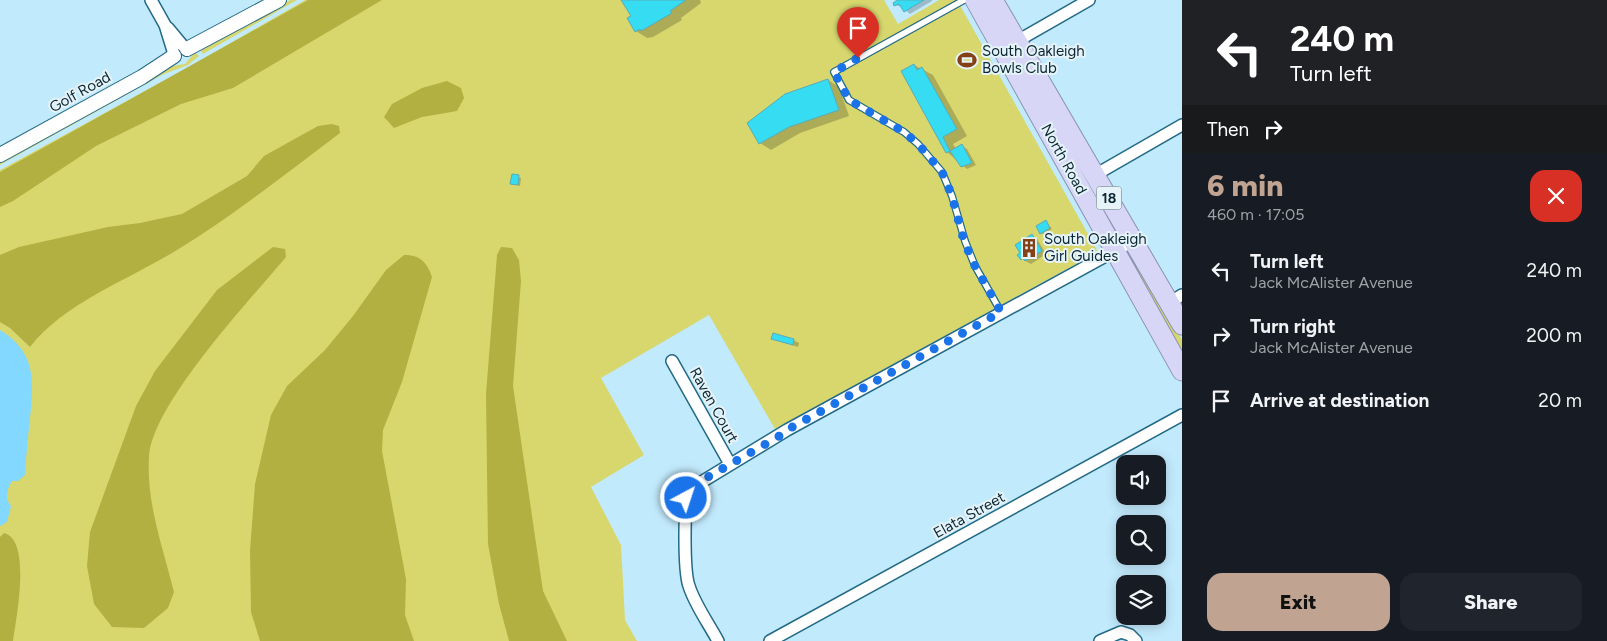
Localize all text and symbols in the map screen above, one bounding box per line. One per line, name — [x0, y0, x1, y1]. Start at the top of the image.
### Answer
pin — [837, 7, 879, 58]
icon: arrive — [844, 14, 872, 42]
text: 240 m — [1290, 18, 1394, 60]
icon: left — [1207, 20, 1272, 85]
place label: South Oakleigh Bowls Club — [982, 42, 1085, 77]
sports icon: South Oakleigh Bowls Club — [956, 49, 978, 71]
text: Turn left — [1290, 60, 1372, 87]
street label: Golf Road — [46, 68, 114, 116]
icon: right — [1259, 115, 1287, 143]
text: Then — [1207, 118, 1249, 141]
street label: North Road — [1037, 121, 1091, 197]
text: 6 min — [1207, 167, 1284, 204]
button: close — [1530, 170, 1582, 222]
road number: 18 — [1096, 187, 1122, 210]
text: 460 m · 17:05 — [1207, 205, 1305, 224]
place label: South Oakleigh Girl Guides — [1044, 230, 1147, 265]
building icon: South Oakleigh Girl Guides — [1018, 237, 1040, 259]
text: Turn left — [1250, 250, 1324, 273]
icon: left — [1207, 257, 1235, 285]
text: 240 m — [1527, 259, 1582, 282]
text: Jack McAlister Avenue — [1250, 273, 1413, 292]
text: Turn right — [1250, 315, 1336, 338]
icon: right — [1207, 322, 1235, 350]
text: 200 m — [1526, 324, 1582, 347]
text: Jack McAlister Avenue — [1250, 338, 1413, 357]
street label: Raven Court — [686, 364, 742, 446]
icon: arrive — [1207, 387, 1235, 415]
text: Arrive at destination — [1250, 389, 1429, 412]
text: 20 m — [1538, 389, 1582, 412]
map controls — [1116, 455, 1166, 625]
button: sound — [1116, 455, 1166, 505]
position arrow — [659, 471, 711, 523]
street label: Elata Street — [930, 488, 1008, 542]
button: search — [1116, 515, 1166, 565]
button: Exit — [1207, 573, 1390, 631]
button: Share — [1400, 573, 1582, 631]
button: layers — [1116, 575, 1166, 625]

